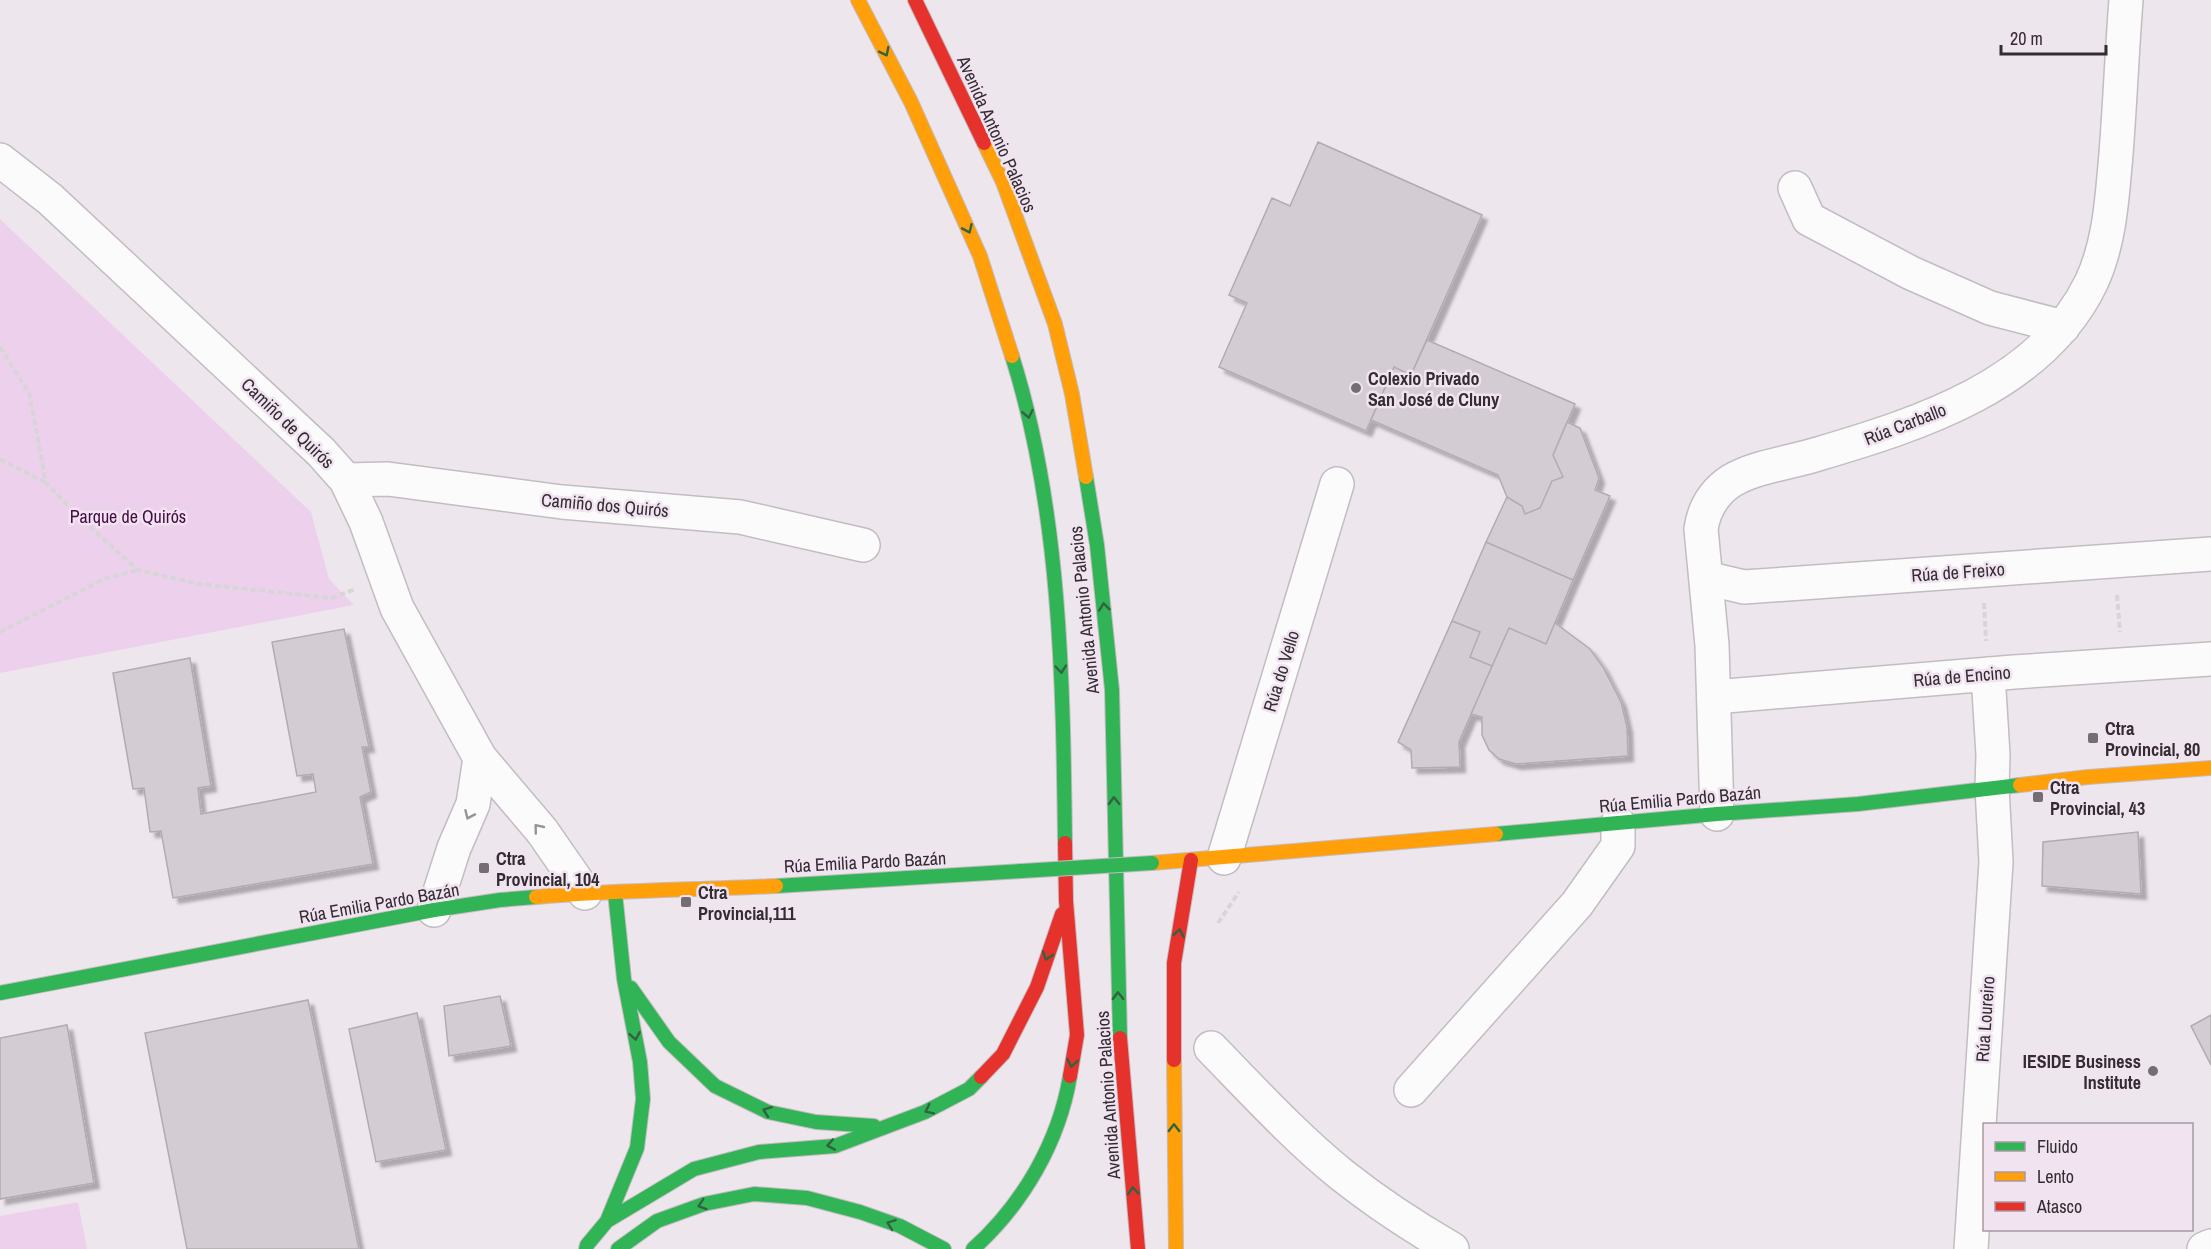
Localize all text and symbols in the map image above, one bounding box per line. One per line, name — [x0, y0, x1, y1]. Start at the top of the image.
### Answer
scale bar — [2001, 18, 2106, 56]
text: 20 m — [2010, 26, 2043, 51]
one-way arrow — [878, 46, 889, 56]
street label: Avenida Antonio Palacios — [951, 51, 1043, 216]
one-way arrow — [960, 222, 972, 233]
place label: Colexio Privado San José de Cluny — [1368, 366, 1500, 412]
street label: Camiño de Quirós — [236, 372, 340, 474]
marker: Colexio Privado San José de Cluny — [1349, 381, 1363, 395]
street label: Rúa Carballo — [1860, 397, 1950, 451]
one-way arrow — [1021, 408, 1034, 418]
street label: Camiño dos Quirós — [540, 487, 670, 523]
park label: Parque de Quirós — [70, 504, 186, 529]
street label: Avenida Antonio Palacios — [1063, 525, 1105, 696]
street label: Rúa de Freixo — [1910, 556, 2006, 588]
one-way arrow — [1098, 602, 1111, 611]
street label: Rúa do Vello — [1257, 627, 1305, 715]
street label: Rúa de Encino — [1912, 659, 2012, 693]
one-way arrow — [1054, 665, 1067, 674]
place label: Ctra Provincial, 80 — [2105, 716, 2200, 762]
marker: Ctra Provincial, 80 — [2086, 731, 2100, 745]
place label: Ctra Provincial, 43 — [2050, 775, 2145, 821]
street label: Rúa Emilia Pardo Bazán — [1598, 779, 1762, 819]
marker: Ctra Provincial, 43 — [2031, 790, 2045, 804]
one-way arrow — [1108, 797, 1121, 806]
one-way arrow — [464, 809, 476, 820]
one-way arrow — [535, 824, 546, 835]
street label: Rúa Emilia Pardo Bazán — [783, 845, 947, 879]
place label: Ctra Provincial, 104 — [496, 846, 600, 892]
marker: Ctra Provincial, 104 — [477, 861, 491, 875]
street label: Rúa Emilia Pardo Bazán — [297, 877, 461, 929]
place label: Ctra Provincial,111 — [698, 880, 796, 926]
marker: Ctra Provincial,111 — [679, 895, 693, 909]
one-way arrow — [1172, 928, 1185, 938]
one-way arrow — [1042, 950, 1055, 961]
street label: Rúa Loureiro — [1970, 975, 2000, 1063]
one-way arrow — [1112, 992, 1124, 1001]
street label: Avenida Antonio Palacios — [1090, 1010, 1126, 1181]
one-way arrow — [628, 1031, 641, 1041]
place label: IESIDE Business Institute — [2023, 1049, 2141, 1095]
one-way arrow — [1067, 1059, 1079, 1068]
marker: IESIDE Business Institute — [2146, 1064, 2160, 1078]
one-way arrow — [924, 1102, 935, 1114]
one-way arrow — [762, 1105, 772, 1118]
one-way arrow — [1168, 1123, 1180, 1132]
legend — [1983, 1123, 2193, 1231]
text: Fluido — [2037, 1134, 2078, 1159]
one-way arrow — [826, 1138, 836, 1151]
text: Lento — [2037, 1164, 2074, 1189]
one-way arrow — [1127, 1186, 1140, 1195]
text: Atasco — [2036, 1194, 2082, 1219]
one-way arrow — [697, 1198, 708, 1210]
one-way arrow — [886, 1218, 897, 1231]

